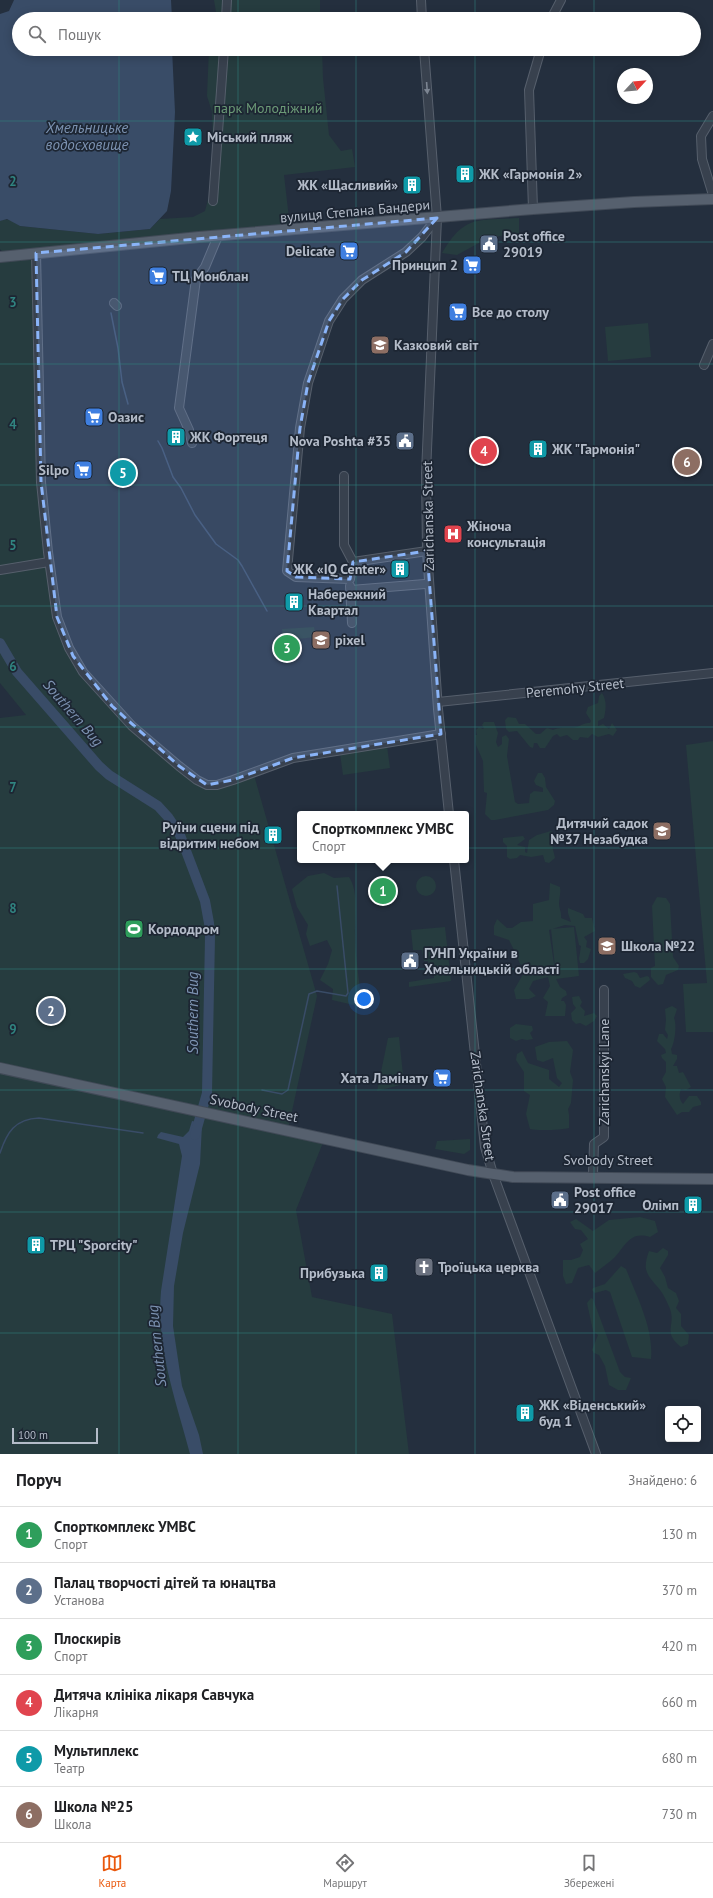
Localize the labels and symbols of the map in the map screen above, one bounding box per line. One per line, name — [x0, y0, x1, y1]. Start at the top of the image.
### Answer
north arrow — [617, 68, 653, 104]
one-way arrow — [424, 82, 431, 94]
park label: парк Молодіжний — [214, 99, 322, 117]
water label: Хмельницьке водосховище — [45, 118, 128, 154]
place icon: Міський пляж — [182, 126, 204, 148]
place label: Міський пляж — [207, 128, 292, 146]
building icon: ЖК «Гармонія 2» — [454, 163, 476, 185]
place label: ЖК «Гармонія 2» — [478, 165, 582, 183]
text: 2 — [9, 173, 17, 190]
building icon: ЖК «Щасливий» — [401, 174, 423, 196]
place label: ЖК «Щасливий» — [296, 176, 398, 194]
street label: вулиця Степана Бандери — [279, 195, 431, 227]
place label: Post office 29019 — [503, 227, 565, 261]
public building icon: Post office 29019 — [478, 233, 500, 255]
supermarket icon: Delicate — [338, 240, 360, 262]
place label: Delicate — [286, 242, 335, 260]
supermarket icon: Принцип 2 — [461, 254, 483, 276]
place label: Принцип 2 — [392, 256, 458, 274]
supermarket icon: ТЦ Монблан — [147, 265, 169, 287]
place label: ТЦ Монблан — [172, 267, 248, 285]
text: 3 — [9, 294, 17, 311]
supermarket icon: Все до столу — [447, 301, 469, 323]
place label: Все до столу — [472, 303, 549, 321]
school or university icon: Казковий світ — [369, 334, 391, 356]
place label: Казковий світ — [394, 336, 479, 354]
supermarket icon: Оазис — [83, 406, 105, 428]
place label: Оазис — [108, 408, 144, 426]
text: 4 — [9, 416, 17, 433]
building icon: ЖК Фортеця — [165, 426, 187, 448]
place label: ЖК Фортеця — [189, 428, 267, 446]
public building icon: Nova Poshta #35 — [394, 430, 416, 452]
place label: Nova Poshta #35 — [290, 432, 391, 450]
pin: 4 — [471, 436, 497, 466]
building icon: ЖК "Гармонія" — [527, 438, 549, 460]
place label: ЖК "Гармонія" — [551, 440, 640, 458]
pin: 6 — [674, 447, 700, 477]
pin: 5 — [110, 458, 136, 488]
supermarket icon: Silpo — [72, 459, 94, 481]
street label: Zarichanska Street — [418, 460, 438, 571]
place label: Silpo — [39, 461, 69, 479]
place label: Жіноча консультація — [466, 517, 546, 551]
hospital icon: Жіноча консультація — [442, 523, 464, 545]
text: 5 — [9, 537, 17, 554]
building icon: ЖК «IQ Center» — [389, 558, 411, 580]
place label: ЖК «IQ Center» — [292, 560, 386, 578]
place label: Набережний Квартал — [308, 585, 386, 619]
building icon: Набережний Квартал — [283, 591, 305, 613]
school or university icon: pixel — [310, 629, 332, 651]
place label: pixel — [335, 631, 365, 649]
pin: 3 — [274, 633, 300, 663]
text: 6 — [9, 658, 17, 675]
street label: Peremohy Street — [525, 674, 625, 702]
water label: Southern Bug — [39, 675, 108, 750]
text: 7 — [9, 779, 17, 796]
place label: Дитячий садок №37 Незабудка — [550, 814, 648, 848]
place label: Руїни сцени під відритим небом — [160, 818, 259, 852]
school or university icon: Дитячий садок №37 Незабудка — [651, 820, 673, 842]
building icon: Руїни сцени під відритим небом — [262, 824, 284, 846]
pin: 1 — [370, 876, 396, 906]
text: 8 — [9, 900, 17, 917]
sports icon: Кордодром — [123, 918, 145, 940]
place label: Кордодром — [148, 920, 219, 938]
school or university icon: Школа №22 — [596, 935, 618, 957]
place label: Школа №22 — [621, 937, 695, 955]
place label: ГУНП України в Хмельницькій області — [424, 944, 560, 978]
public building icon: ГУНП України в Хмельницькій області — [399, 950, 421, 972]
water label: Southern Bug — [183, 971, 202, 1054]
your location — [354, 989, 374, 1009]
pin: 2 — [38, 996, 64, 1026]
street label: Zarichanskyi Lane — [595, 1019, 613, 1125]
text: 9 — [9, 1021, 17, 1038]
street label: Zarichanska Street — [466, 1050, 500, 1162]
supermarket icon: Хата Ламінату — [431, 1067, 453, 1089]
place label: Хата Ламінату — [341, 1069, 428, 1087]
street label: Svobody Street — [208, 1090, 300, 1126]
street label: Svobody Street — [563, 1151, 653, 1169]
place label: Post office 29017 — [574, 1183, 636, 1217]
public building icon: Post office 29017 — [549, 1189, 571, 1211]
building icon: Олімп — [682, 1194, 704, 1216]
place label: Олімп — [642, 1196, 679, 1214]
building icon: ТРЦ "Sporcity" — [25, 1234, 47, 1256]
place label: ТРЦ "Sporcity" — [50, 1236, 138, 1254]
church icon: Троїцька церква — [413, 1256, 435, 1278]
place label: Троїцька церква — [438, 1258, 539, 1276]
building icon: Прибузька — [368, 1262, 390, 1284]
place label: Прибузька — [300, 1264, 365, 1282]
water label: Southern Bug — [143, 1304, 170, 1388]
place label: ЖК «Віденський» буд 1 — [538, 1396, 646, 1430]
building icon: ЖК «Віденський» буд 1 — [514, 1402, 536, 1424]
scale bar — [12, 1426, 98, 1445]

